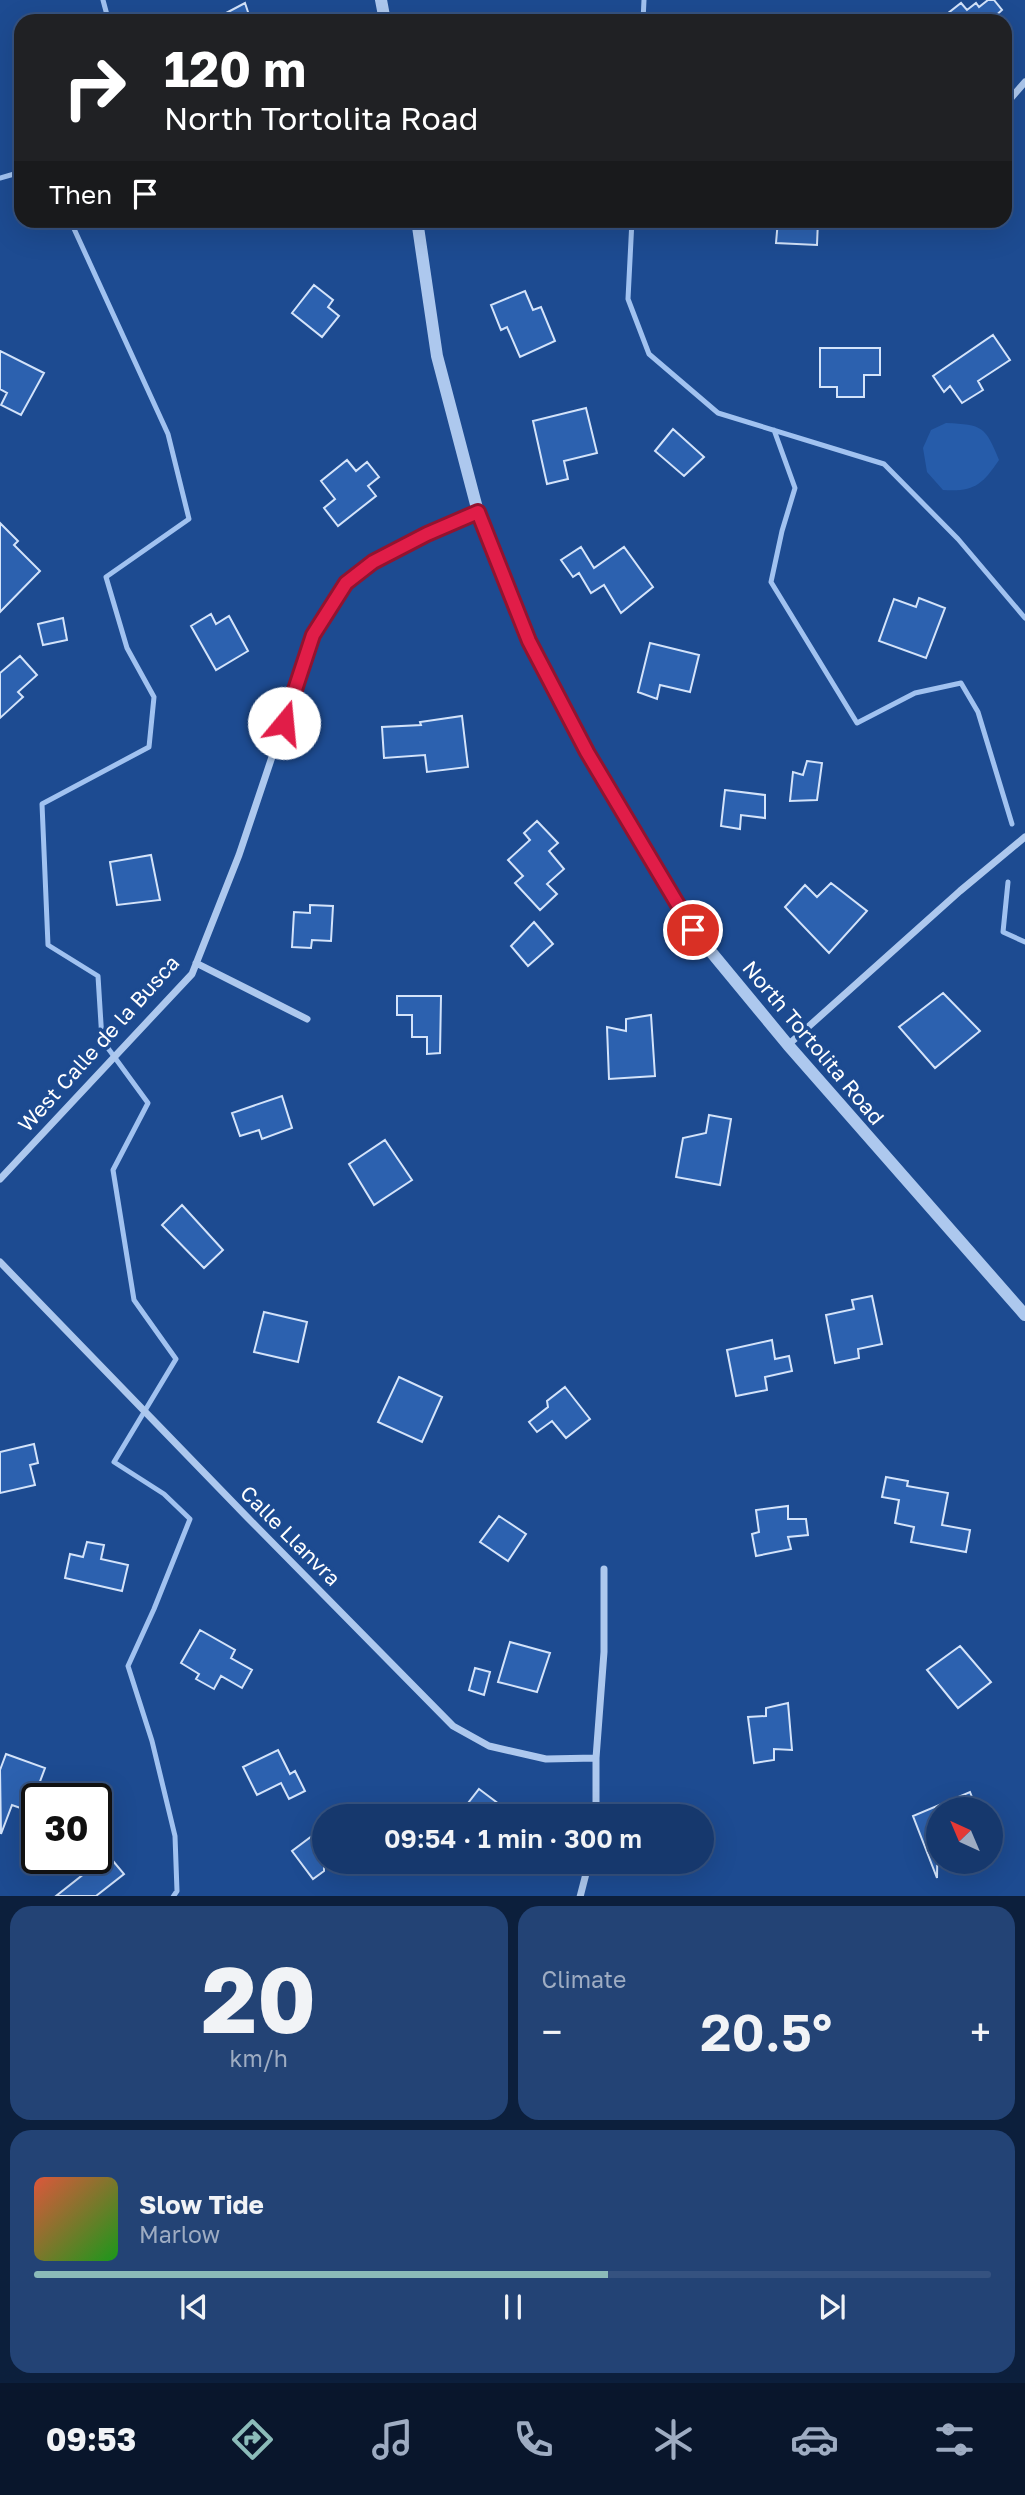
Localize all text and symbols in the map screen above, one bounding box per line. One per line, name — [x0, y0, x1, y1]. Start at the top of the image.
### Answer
text: 120 m — [164, 39, 306, 98]
icon: right — [49, 42, 140, 133]
text: North Tortolita Road — [164, 99, 479, 137]
icon: arrive — [126, 175, 164, 213]
text: Then — [49, 179, 112, 210]
position arrow — [247, 686, 321, 760]
pin — [663, 900, 723, 960]
icon: arrive — [674, 911, 712, 949]
street label: West Calle de la Busca — [12, 950, 184, 1137]
street label: North Tortolita Road — [737, 955, 890, 1130]
street label: Calle Llanvra — [235, 1480, 346, 1591]
speed limit sign: 30 — [21, 1783, 112, 1874]
north arrow — [926, 1797, 1003, 1874]
map controls — [926, 1797, 1003, 1874]
text: 09:54 · 1 min · 300 m — [384, 1823, 642, 1854]
text: 20 — [201, 1944, 316, 2053]
text: Climate — [542, 1965, 626, 1993]
text: 20.5° — [700, 2000, 832, 2062]
text: − — [542, 2009, 562, 2054]
text: + — [970, 2009, 991, 2054]
text: km/h — [229, 2044, 288, 2072]
text: Slow Tide — [139, 2189, 264, 2220]
text: Marlow — [139, 2220, 220, 2248]
icon: previous — [175, 2288, 213, 2326]
icon: pause — [494, 2288, 532, 2326]
icon: next — [813, 2288, 851, 2326]
icon: directions — [228, 2415, 277, 2464]
icon: music — [368, 2415, 417, 2464]
icon: phone — [509, 2415, 558, 2464]
icon: climate — [649, 2415, 698, 2464]
icon: car — [790, 2415, 839, 2464]
icon: filters — [930, 2415, 979, 2464]
text: 09:53 — [46, 2420, 136, 2458]

